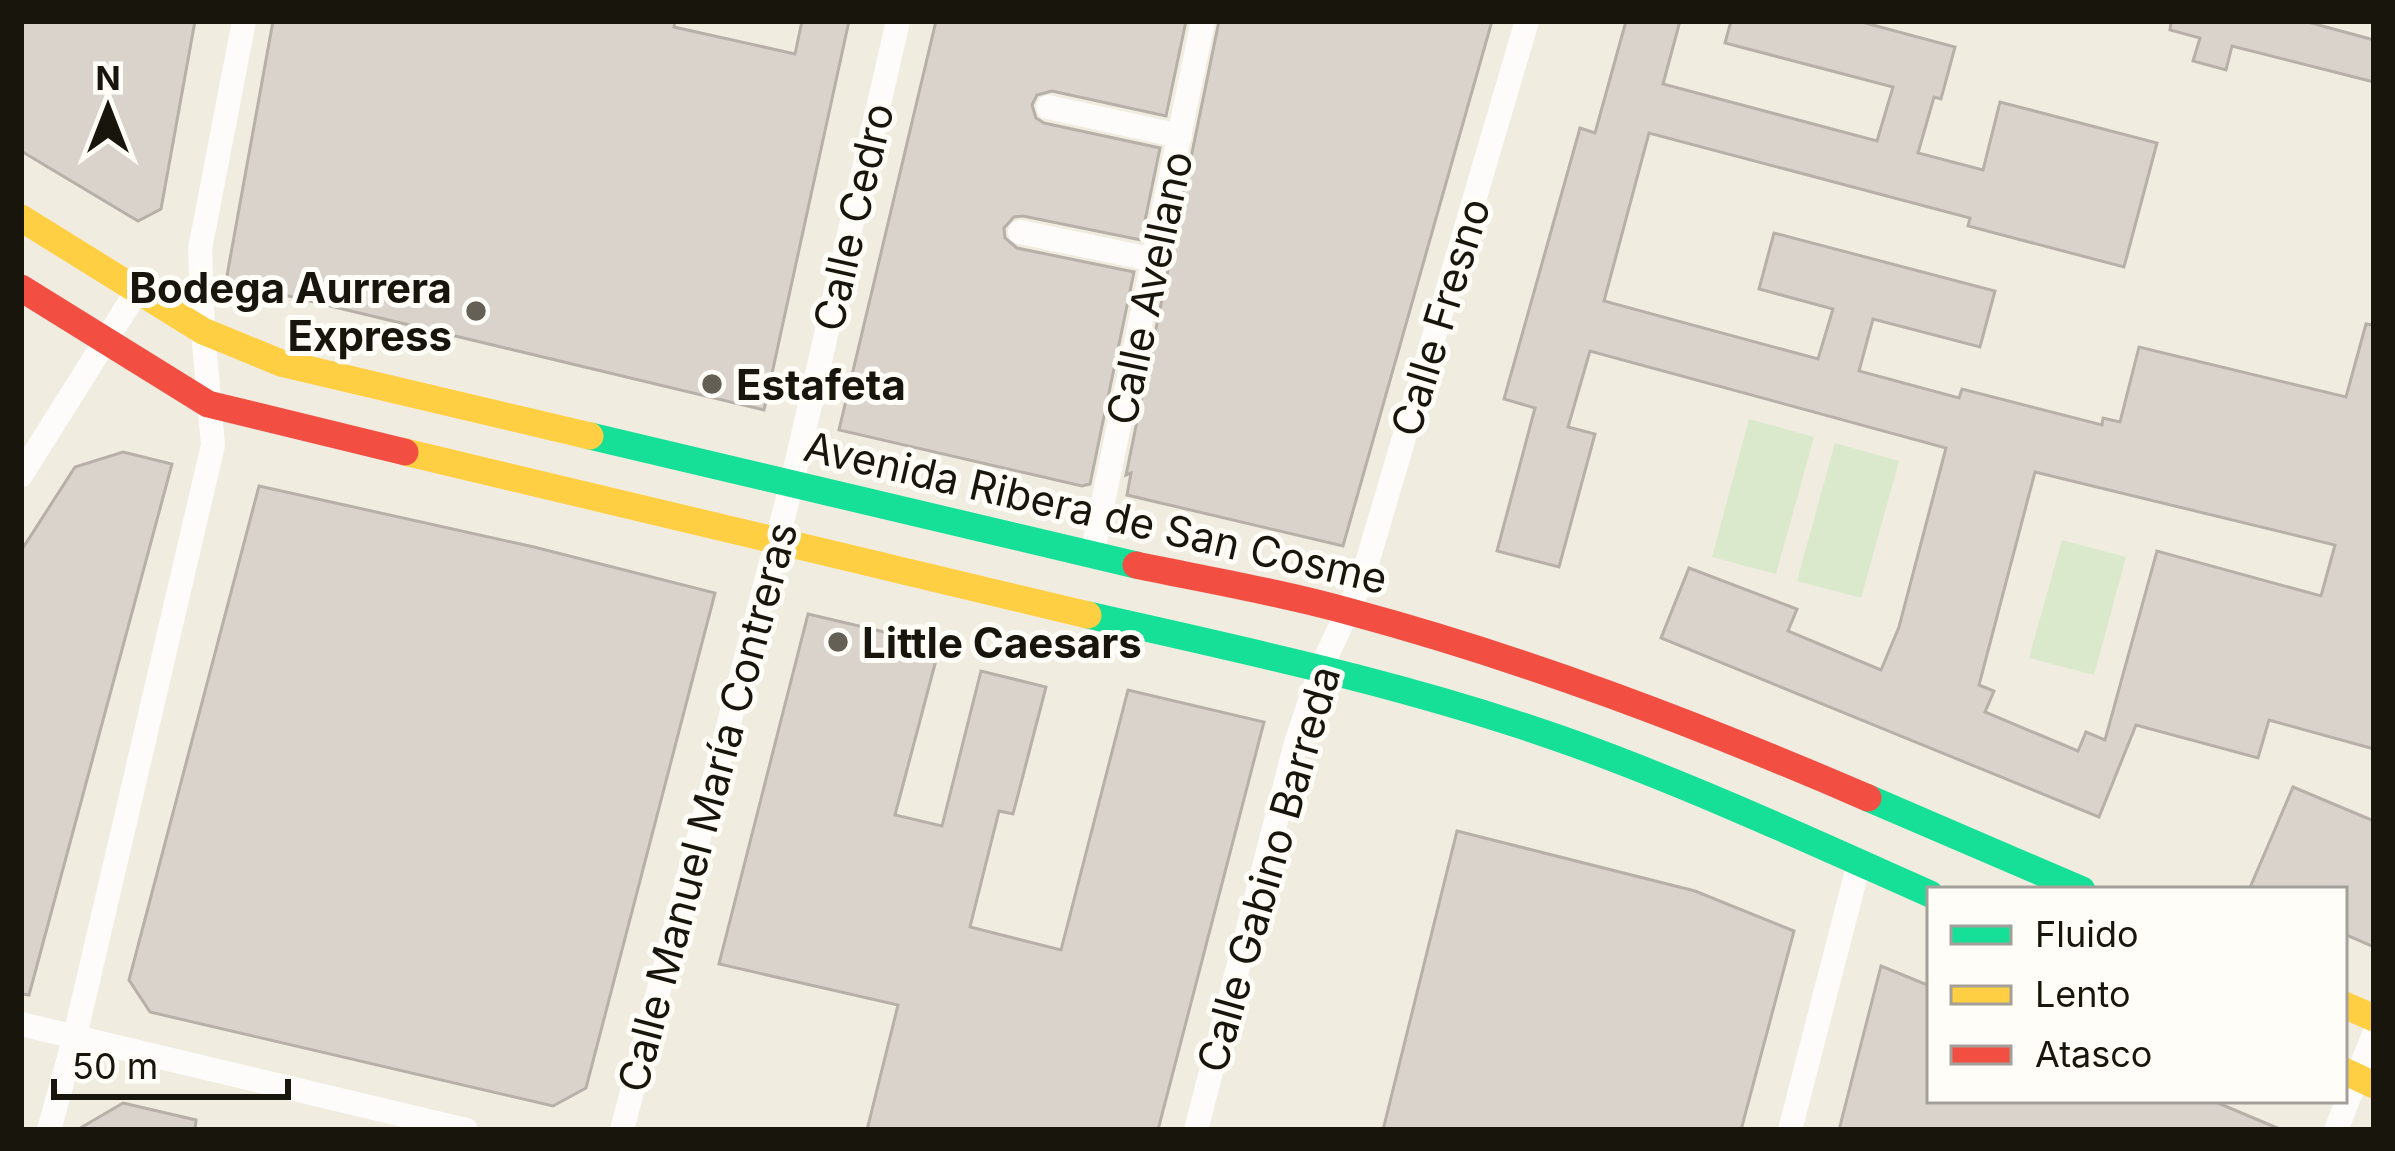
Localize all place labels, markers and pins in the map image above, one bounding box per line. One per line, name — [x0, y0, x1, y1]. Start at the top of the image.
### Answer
place label: Bodega Aurrera Express — [129, 262, 452, 361]
marker: Bodega Aurrera Express — [463, 298, 489, 324]
place label: Estafeta — [736, 359, 906, 410]
marker: Estafeta — [699, 371, 725, 397]
place label: Little Caesars — [862, 617, 1142, 668]
marker: Little Caesars — [825, 629, 851, 655]

